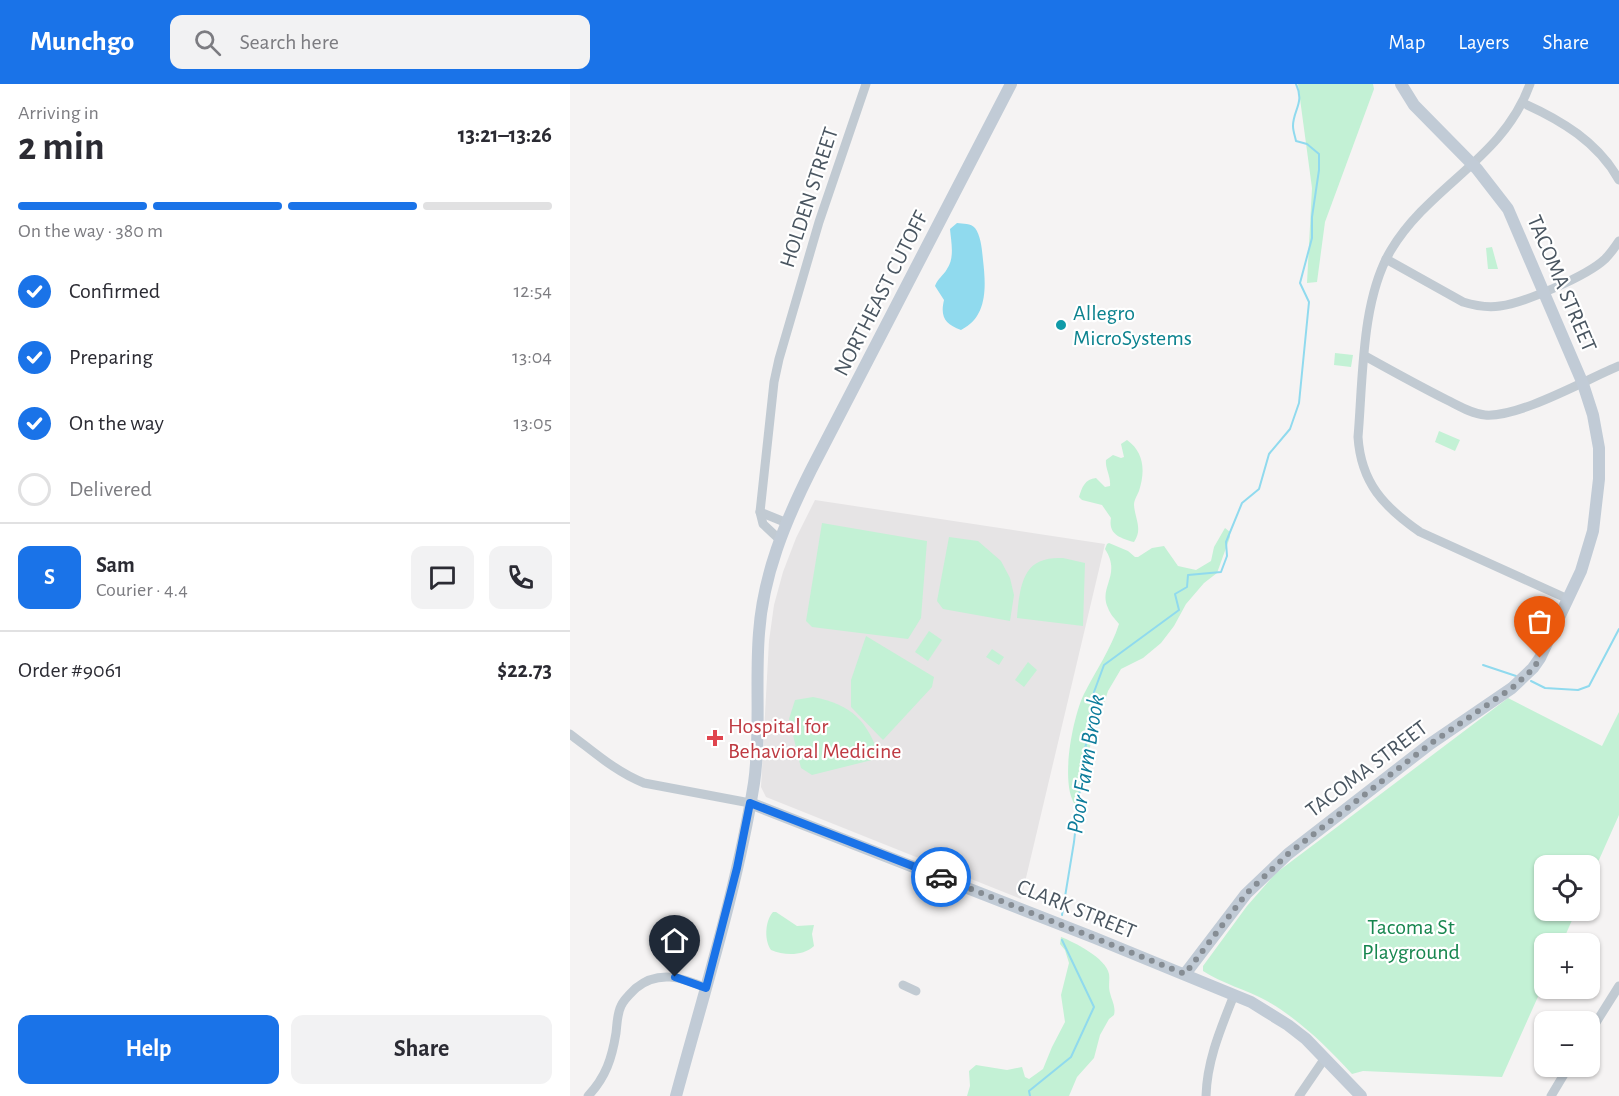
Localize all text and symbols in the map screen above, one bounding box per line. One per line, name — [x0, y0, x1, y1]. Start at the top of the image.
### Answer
search box — [170, 15, 590, 69]
icon: search — [191, 26, 224, 59]
text: Munchgo — [30, 28, 134, 56]
text: Search here — [239, 31, 339, 53]
text: Map — [1389, 32, 1425, 53]
text: Layers — [1458, 32, 1509, 53]
text: Share — [1542, 32, 1589, 53]
text: Arriving in — [18, 103, 99, 123]
text: 13:21–13:26 — [458, 124, 552, 146]
street label: HOLDEN STREET — [776, 124, 842, 270]
text: 2 min — [18, 128, 105, 167]
street label: NORTHEAST CUTOFF — [830, 207, 932, 379]
street label: TACOMA STREET — [1523, 212, 1601, 355]
text: On the way · 380 m — [18, 221, 163, 241]
icon: check — [18, 275, 51, 308]
text: Confirmed — [69, 280, 160, 302]
text: 12:54 — [513, 281, 552, 301]
place label: Allegro MicroSystems — [1073, 302, 1192, 349]
marker: Allegro MicroSystems — [1054, 318, 1068, 332]
icon: check — [18, 341, 51, 374]
text: Preparing — [69, 346, 153, 368]
text: 13:04 — [512, 347, 552, 367]
icon: check — [18, 407, 51, 440]
text: On the way — [69, 412, 164, 434]
text: 13:05 — [513, 413, 552, 433]
text: Delivered — [69, 478, 152, 500]
button: chat — [411, 546, 474, 609]
button: phone — [489, 546, 552, 609]
text: Sam — [96, 554, 135, 576]
text: S — [44, 566, 55, 588]
text: Courier · 4.4 — [96, 580, 188, 600]
pin — [1514, 596, 1565, 658]
icon: bag — [1523, 605, 1556, 638]
text: Order #9061 — [18, 659, 123, 681]
text: $22.73 — [497, 659, 552, 681]
water label: Poor Farm Brook — [1063, 693, 1109, 836]
place label: Hospital for Behavioral Medicine — [728, 715, 901, 762]
street label: TACOMA STREET — [1302, 716, 1432, 822]
marker: Hospital for Behavioral Medicine — [706, 729, 724, 747]
courier — [911, 847, 971, 907]
map controls — [1534, 855, 1600, 1077]
button: locate — [1534, 855, 1600, 921]
icon: car — [925, 861, 958, 894]
street label: CLARK STREET — [1014, 875, 1139, 943]
pin — [649, 915, 700, 977]
park label: Tacoma St Playground — [1362, 916, 1460, 963]
icon: home — [658, 924, 691, 957]
button: + — [1534, 933, 1600, 999]
button: − — [1534, 1011, 1600, 1077]
button: Help — [18, 1015, 279, 1084]
button: Share — [291, 1015, 552, 1084]

